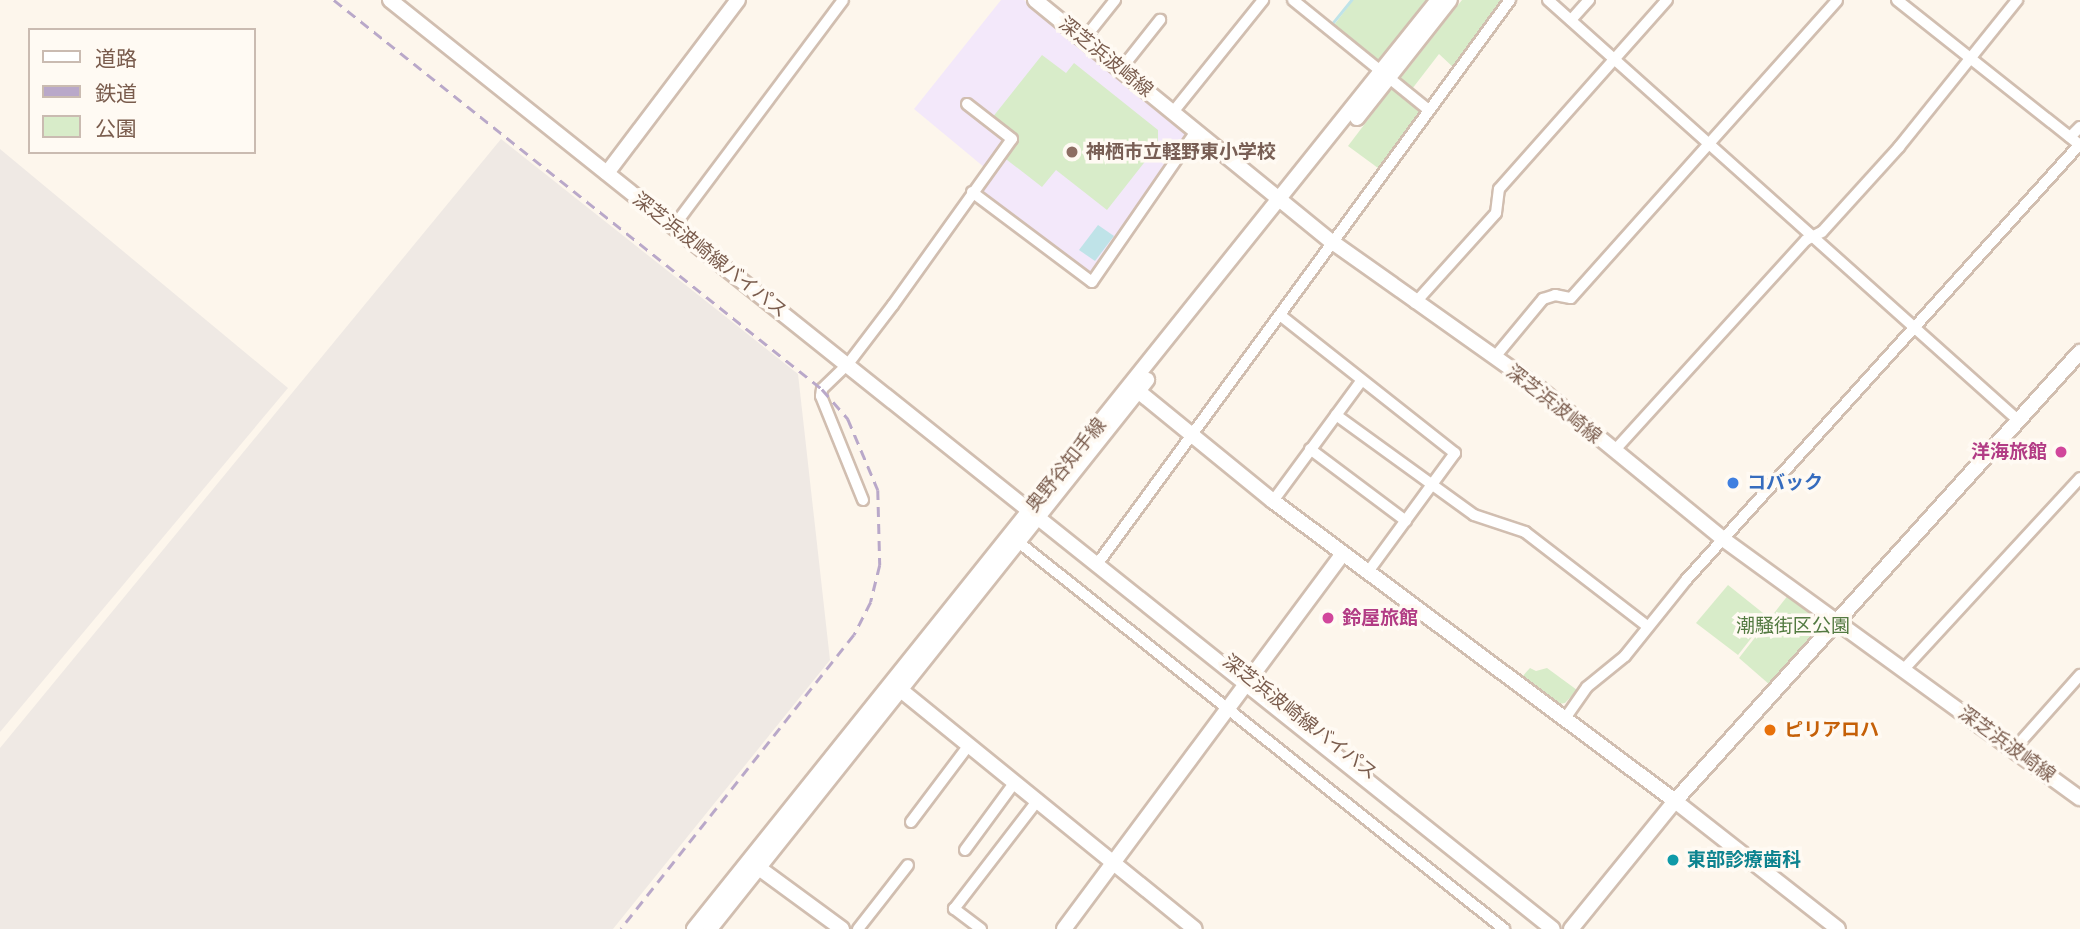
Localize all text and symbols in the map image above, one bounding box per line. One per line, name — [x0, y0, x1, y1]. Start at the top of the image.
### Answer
street label: 深芝浜波崎線 — [1055, 12, 1157, 102]
legend — [28, 28, 256, 154]
text: 道路 — [95, 47, 137, 71]
text: 鉄道 — [95, 82, 137, 106]
text: 公園 — [95, 117, 137, 141]
place label: 神栖市立軽野東小学校 — [1086, 141, 1276, 163]
marker: 神栖市立軽野東小学校 — [1064, 144, 1080, 160]
street label: 深芝浜波崎線バイパス — [628, 188, 792, 322]
street label: 深芝浜波崎線 — [1502, 360, 1606, 448]
street label: 奥野谷知手線 — [1021, 414, 1111, 516]
place label: 洋海旅館 — [1971, 441, 2047, 463]
marker: 洋海旅館 — [2053, 444, 2069, 460]
place label: コバック — [1747, 472, 1823, 494]
marker: コバック — [1725, 475, 1741, 491]
place label: 鈴屋旅館 — [1342, 607, 1418, 629]
marker: 鈴屋旅館 — [1320, 610, 1336, 626]
park label: 潮騒街区公園 — [1736, 615, 1850, 637]
street label: 深芝浜波崎線バイパス — [1218, 650, 1382, 784]
street label: 深芝浜波崎線 — [1954, 701, 2060, 787]
place label: ピリアロハ — [1784, 719, 1879, 741]
marker: ピリアロハ — [1762, 722, 1778, 738]
place label: 東部診療歯科 — [1687, 849, 1801, 871]
marker: 東部診療歯科 — [1665, 852, 1681, 868]

